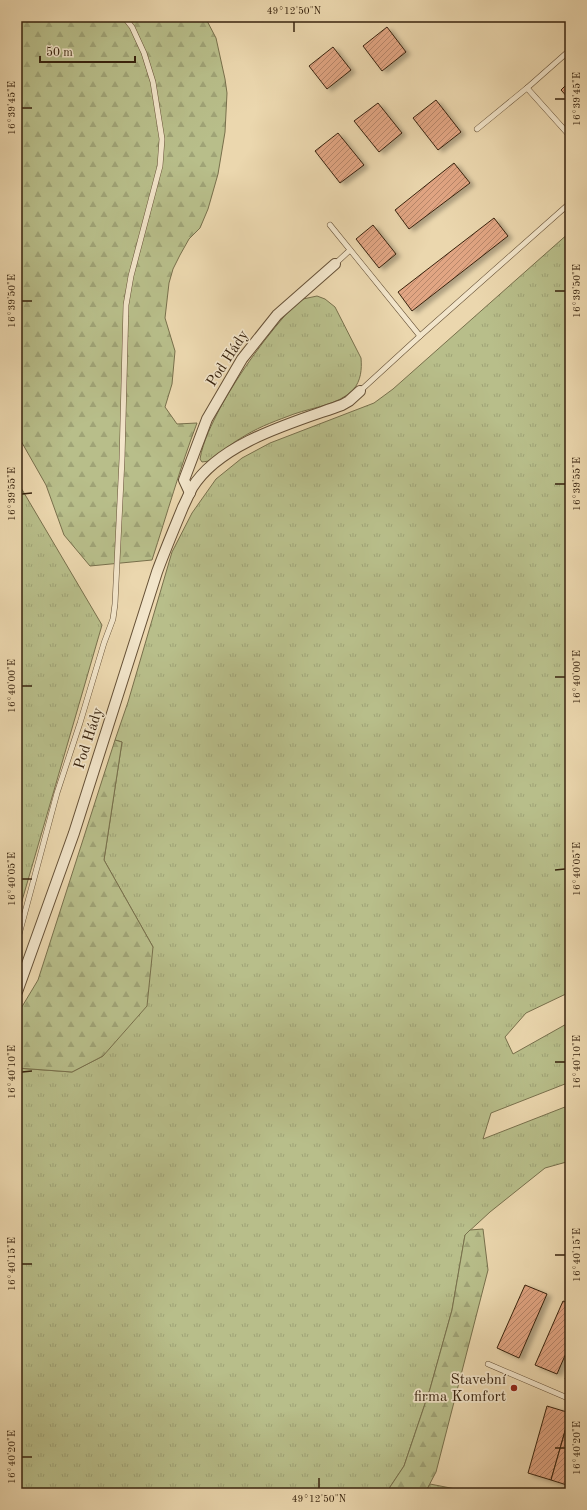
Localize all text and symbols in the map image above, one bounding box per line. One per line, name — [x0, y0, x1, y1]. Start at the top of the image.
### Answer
text: 49°12'50"N — [267, 6, 322, 16]
scale bar — [40, 38, 135, 64]
text: 50 m — [46, 46, 73, 59]
text: 16°39'45"E — [572, 72, 582, 126]
text: 16°39'45"E — [7, 81, 17, 135]
text: 16°39'50"E — [572, 264, 582, 318]
text: 16°39'50"E — [7, 274, 17, 328]
street label: Pod Hády — [205, 328, 252, 390]
text: 16°39'55"E — [572, 457, 582, 511]
text: 16°39'55"E — [7, 467, 17, 521]
text: 16°40'00"E — [572, 650, 582, 704]
text: 16°40'00"E — [7, 659, 17, 713]
street label: Pod Hády — [72, 706, 106, 771]
text: 16°40'05"E — [572, 842, 582, 896]
text: 16°40'05"E — [7, 852, 17, 906]
text: 16°40'10"E — [572, 1035, 582, 1089]
text: 16°40'10"E — [7, 1045, 17, 1099]
text: 16°40'15"E — [572, 1228, 582, 1282]
text: 16°40'15"E — [7, 1237, 17, 1291]
place label: Stavební firma Komfort — [414, 1373, 507, 1405]
marker: Stavební firma Komfort — [509, 1383, 519, 1393]
text: 16°40'20"E — [572, 1421, 582, 1475]
text: 16°40'20"E — [7, 1430, 17, 1484]
text: 49°12'50"N — [292, 1494, 347, 1504]

